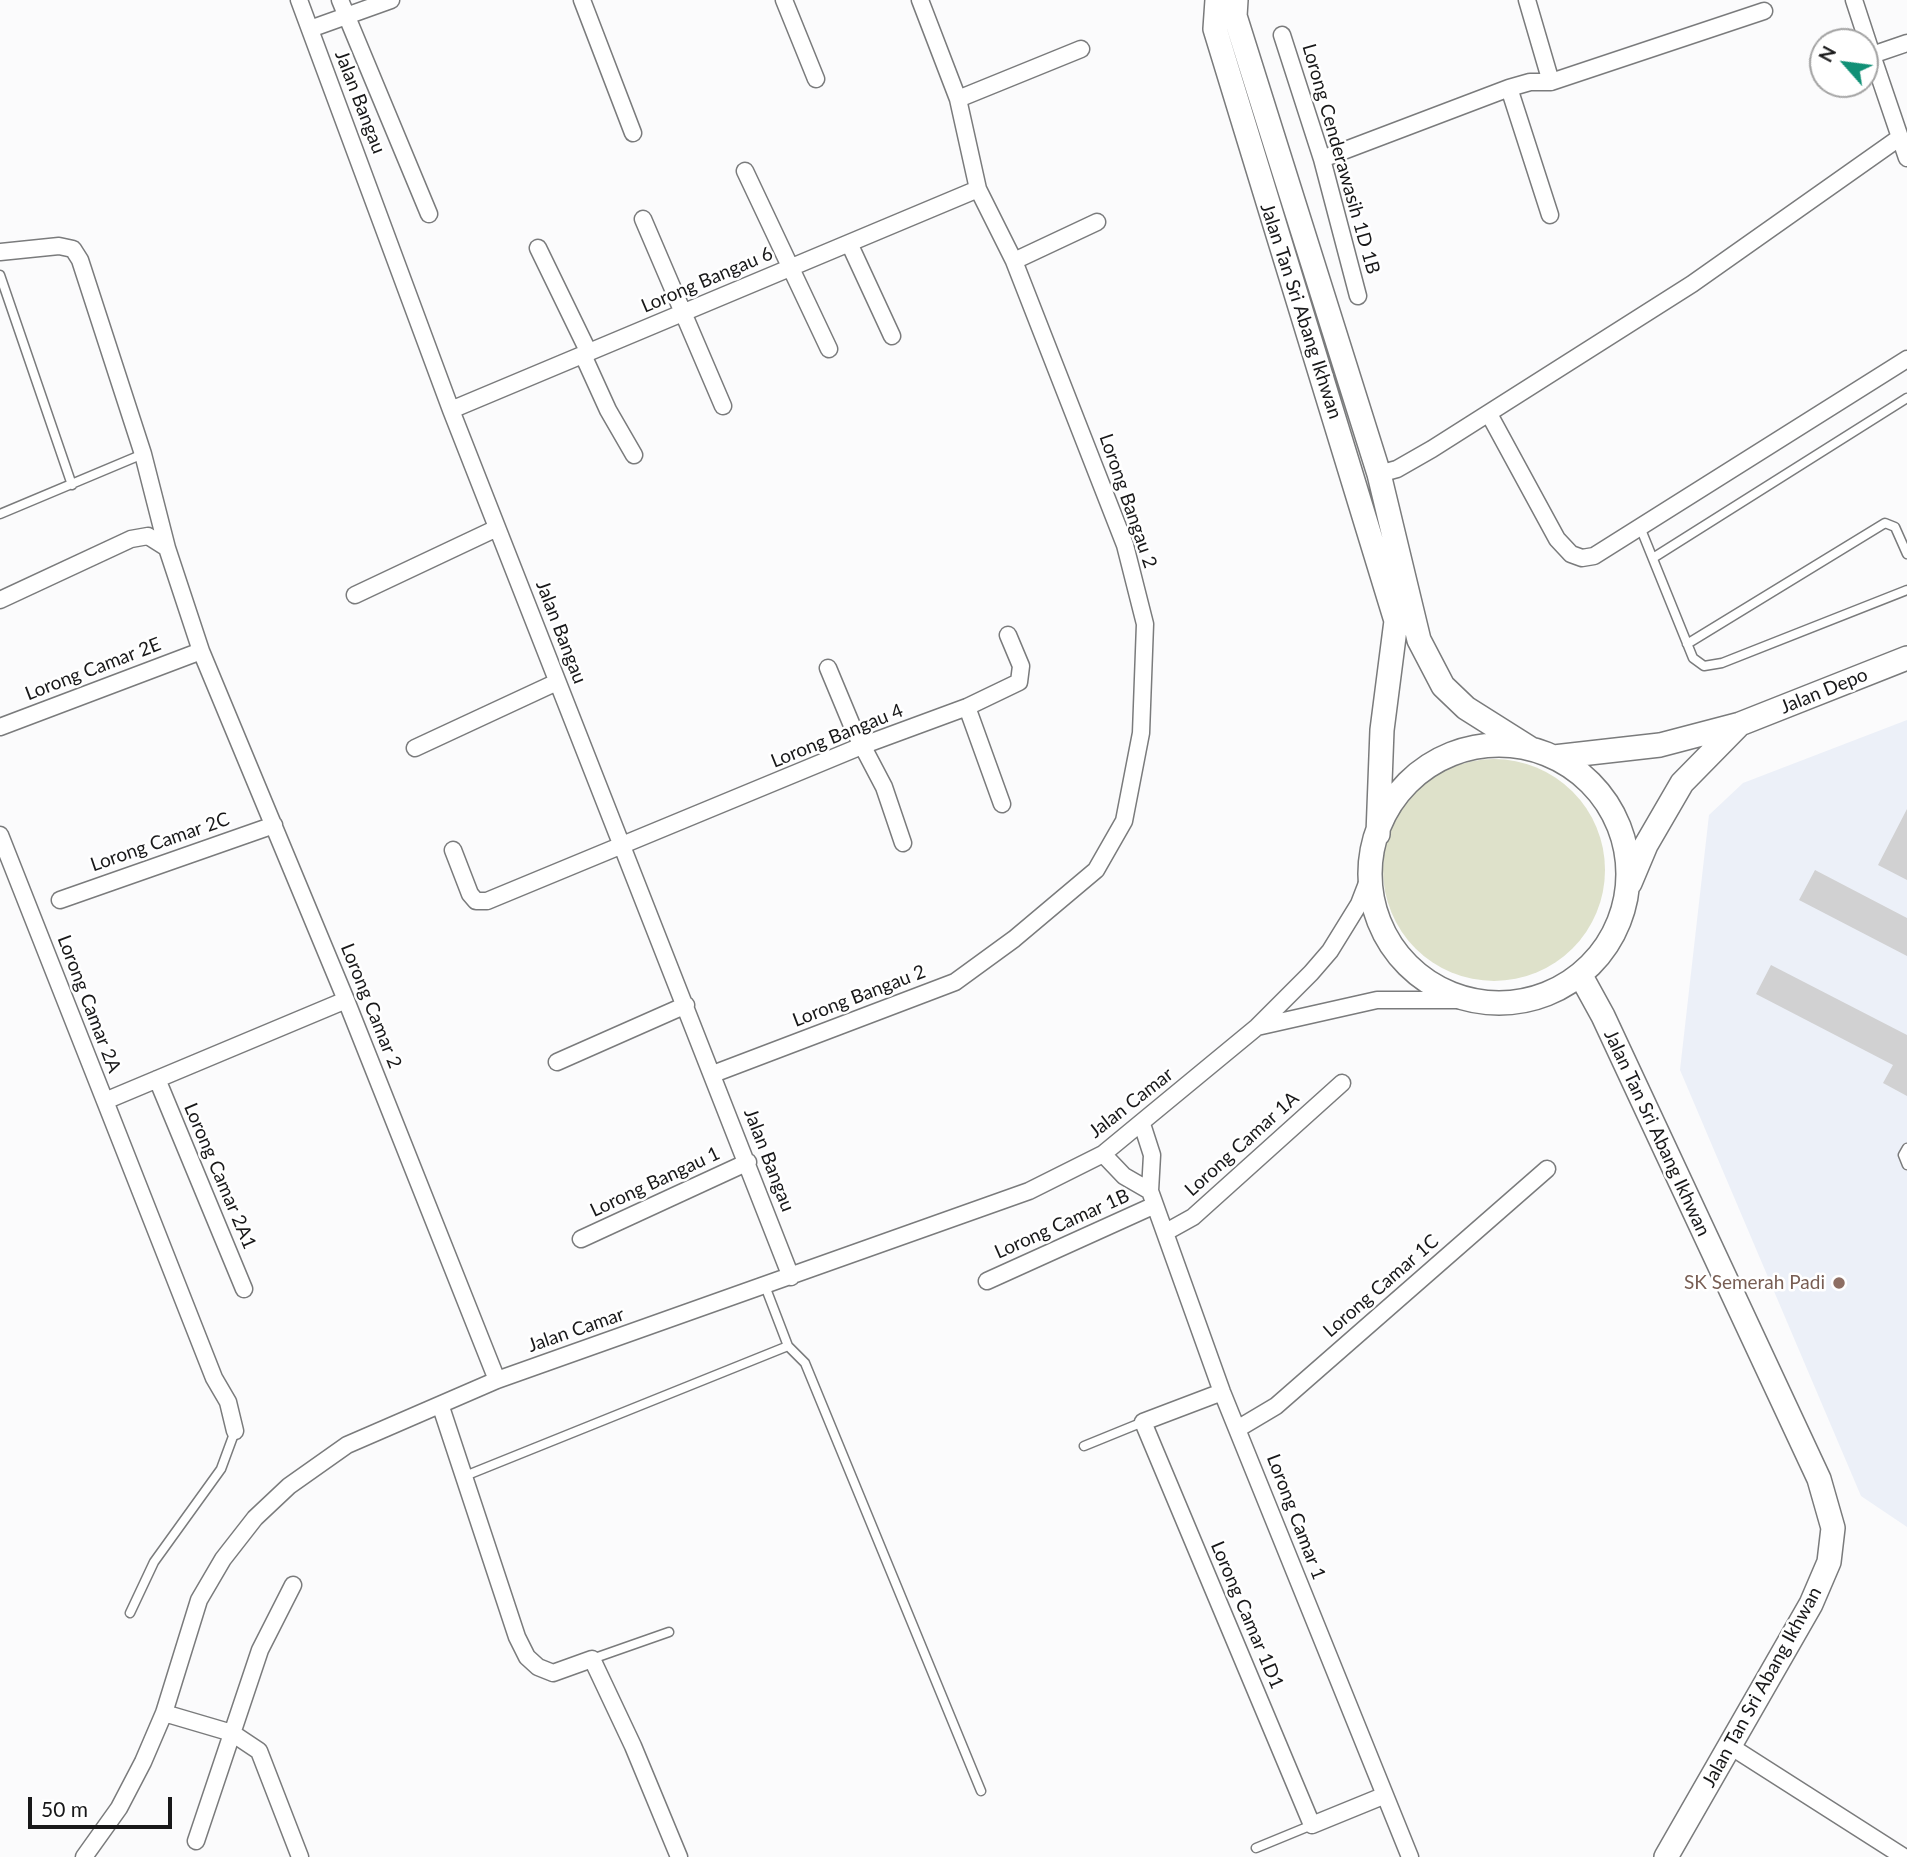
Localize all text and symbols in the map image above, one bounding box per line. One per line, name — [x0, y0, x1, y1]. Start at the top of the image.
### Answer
north arrow — [1809, 28, 1879, 98]
street label: Lorong Cenderawasih 1D 1B — [1297, 41, 1385, 277]
text: N — [1813, 42, 1840, 66]
street label: Jalan Bangau — [330, 47, 390, 157]
street label: Jalan Tan Sri Abang Ikhwan — [1255, 200, 1347, 422]
street label: Lorong Bangau 6 — [638, 242, 776, 318]
street label: Lorong Bangau 2 — [1094, 431, 1162, 571]
street label: Jalan Bangau — [531, 577, 591, 687]
street label: Lorong Camar 2E — [22, 633, 164, 705]
street label: Jalan Depo — [1777, 663, 1871, 719]
street label: Lorong Bangau 4 — [768, 699, 906, 773]
street label: Lorong Camar 2C — [88, 808, 232, 876]
street label: Lorong Camar 2A — [52, 932, 126, 1076]
street label: Lorong Camar 2 — [336, 940, 406, 1072]
street label: Lorong Bangau 2 — [789, 960, 929, 1032]
street label: Jalan Tan Sri Abang Ikhwan — [1599, 1026, 1715, 1240]
street label: Jalan Camar — [1084, 1063, 1178, 1143]
street label: Lorong Camar 1A — [1180, 1087, 1304, 1201]
street label: Lorong Camar 2A1 — [179, 1100, 261, 1252]
street label: Jalan Bangau — [739, 1105, 799, 1215]
street label: Lorong Bangau 1 — [587, 1142, 723, 1222]
street label: Lorong Camar 1B — [991, 1184, 1133, 1264]
street label: Lorong Camar 1C — [1319, 1230, 1443, 1342]
place label: SK Semerah Padi — [1684, 1272, 1825, 1294]
marker: SK Semerah Padi — [1831, 1275, 1847, 1291]
street label: Jalan Camar — [525, 1303, 627, 1357]
street label: Lorong Camar 1 — [1262, 1451, 1330, 1583]
street label: Lorong Camar 1D1 — [1206, 1538, 1288, 1692]
street label: Jalan Tan Sri Abang Ikhwan — [1697, 1583, 1827, 1791]
scale bar — [32, 1784, 175, 1828]
text: 50 m — [41, 1796, 88, 1821]

